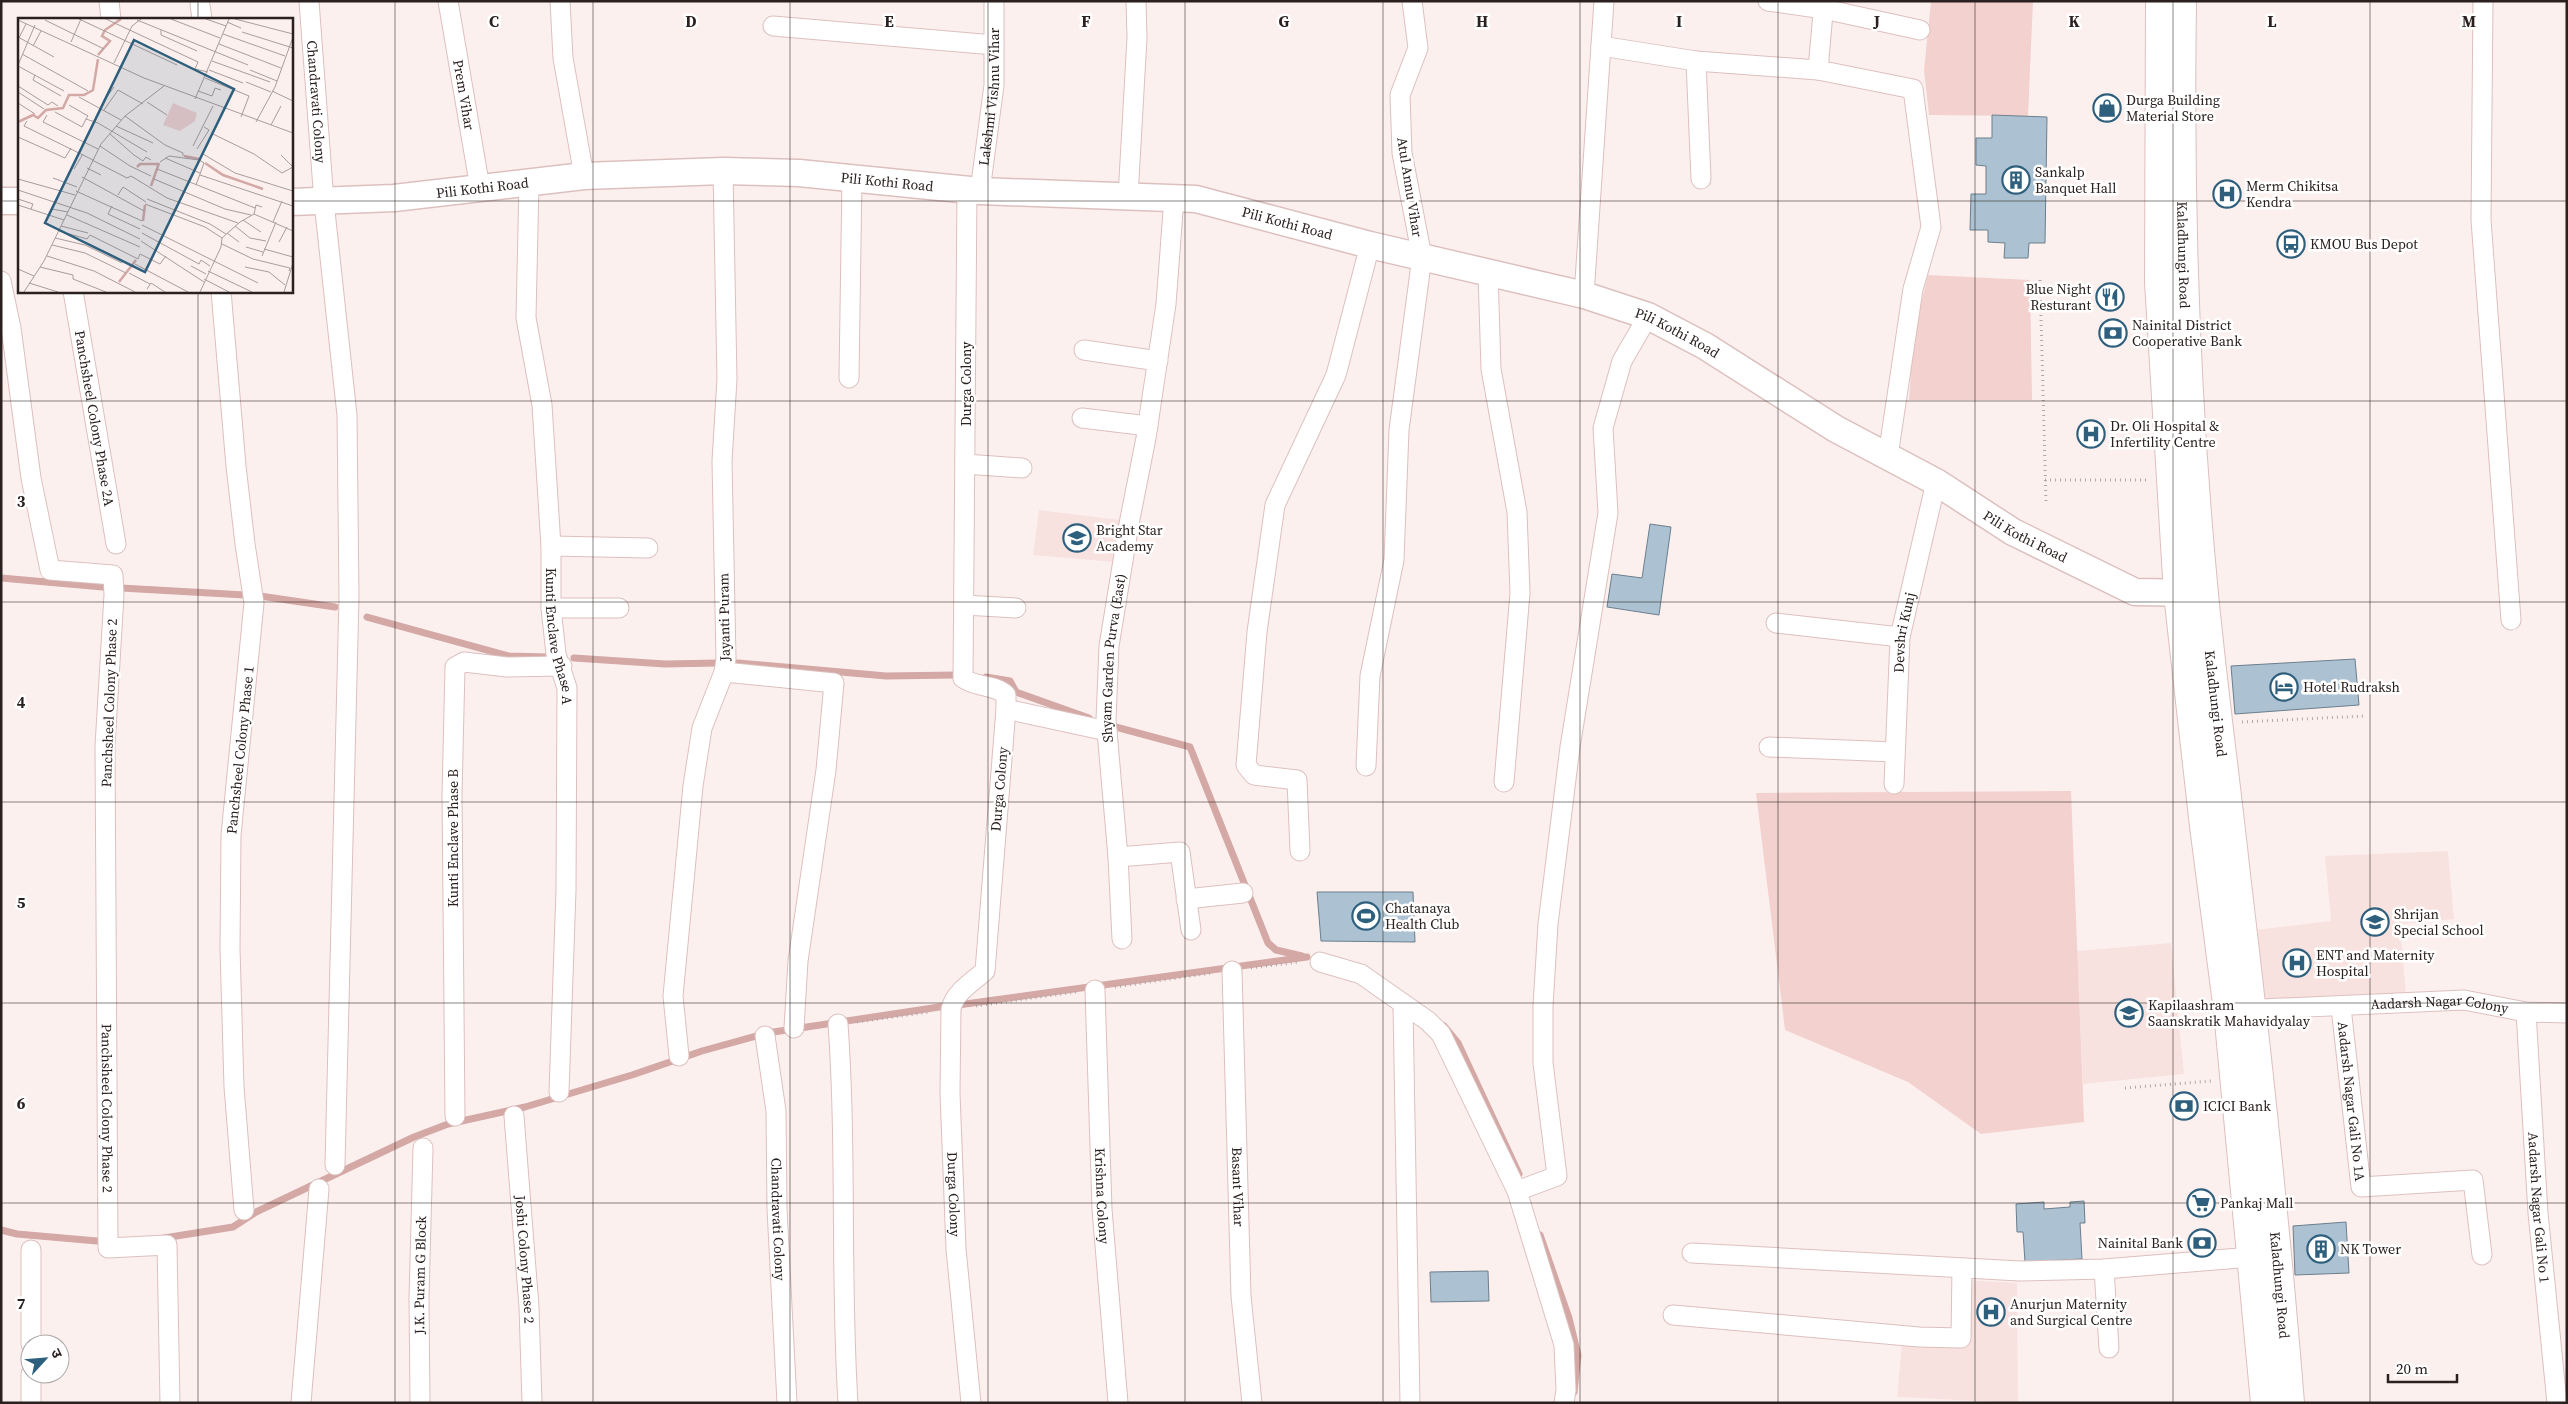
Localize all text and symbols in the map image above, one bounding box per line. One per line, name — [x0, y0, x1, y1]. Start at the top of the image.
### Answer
text: C — [489, 10, 499, 32]
text: D — [685, 10, 697, 32]
text: E — [884, 10, 894, 32]
text: F — [1081, 10, 1091, 32]
text: G — [1279, 10, 1290, 32]
text: H — [1476, 10, 1488, 32]
text: I — [1676, 10, 1682, 32]
text: J — [1873, 10, 1880, 32]
text: K — [2068, 10, 2080, 32]
text: L — [2267, 10, 2277, 32]
text: M — [2462, 10, 2476, 32]
inset map — [18, 18, 292, 292]
street label: Lakshmi Vishnu Vihar — [973, 28, 1004, 167]
street label: Chandravati Colony — [302, 40, 331, 165]
street label: Prem Vihar — [448, 58, 480, 131]
place label: Durga Building Material Store — [2126, 90, 2220, 126]
shop icon: Durga Building Material Store — [2092, 93, 2122, 123]
street label: Atul Annu Vihar — [1392, 136, 1428, 238]
place label: Sankalp Banquet Hall — [2035, 162, 2116, 198]
building icon: Sankalp Banquet Hall — [2001, 165, 2031, 195]
street label: Pili Kothi Road — [840, 167, 934, 196]
street label: Pili Kothi Road — [435, 172, 530, 203]
place label: Merm Chikitsa Kendra — [2246, 176, 2339, 212]
hospital icon: Merm Chikitsa Kendra — [2212, 179, 2242, 209]
street label: Kaladhungi Road — [2172, 201, 2195, 309]
street label: Pili Kothi Road — [1240, 202, 1335, 245]
bus stop icon: KMOU Bus Depot — [2276, 229, 2306, 259]
place label: KMOU Bus Depot — [2310, 234, 2418, 254]
place label: Blue Night Resturant — [2025, 279, 2091, 315]
restaurant icon: Blue Night Resturant — [2095, 282, 2125, 312]
street label: Pili Kothi Road — [1632, 302, 1723, 363]
place label: Nainital District Cooperative Bank — [2132, 315, 2242, 351]
bank icon: Nainital District Cooperative Bank — [2098, 318, 2128, 348]
street label: Panchsheel Colony Phase 2A — [70, 329, 120, 508]
street label: Durga Colony — [956, 341, 976, 426]
place label: Dr. Oli Hospital & Infertility Centre — [2110, 416, 2219, 452]
hospital icon: Dr. Oli Hospital & Infertility Centre — [2076, 419, 2106, 449]
text: 3 — [17, 490, 26, 512]
street label: Pili Kothi Road — [1979, 505, 2071, 567]
place label: Bright Star Academy — [1096, 520, 1163, 556]
school or university icon: Bright Star Academy — [1062, 523, 1092, 553]
street label: Kunti Enclave Phase A — [541, 568, 577, 705]
street label: Jayanti Puram — [713, 572, 735, 662]
street label: Shyam Garden Purva (East) — [1096, 572, 1131, 743]
street label: Devshri Kunj — [1889, 590, 1920, 673]
street label: Panchsheel Colony Phase 2 — [96, 618, 122, 788]
street label: Kaladhungi Road — [2200, 649, 2232, 758]
street label: Panchsheel Colony Phase 1 — [221, 665, 259, 835]
hotel icon: Hotel Rudraksh — [2269, 672, 2299, 702]
place label: Hotel Rudraksh — [2303, 677, 2400, 697]
text: 4 — [17, 691, 26, 713]
street label: Durga Colony — [985, 745, 1013, 832]
street label: Kunti Enclave Phase B — [443, 769, 463, 907]
text: 5 — [17, 891, 26, 913]
place label: Chatanaya Health Club — [1385, 898, 1459, 934]
sports icon: Chatanaya Health Club — [1351, 901, 1381, 931]
place label: Shrijan Special School — [2394, 904, 2484, 940]
school or university icon: Shrijan Special School — [2360, 907, 2390, 937]
place label: ENT and Maternity Hospital — [2316, 945, 2435, 981]
hospital icon: ENT and Maternity Hospital — [2282, 948, 2312, 978]
street label: Aadarsh Nagar Colony — [2370, 990, 2511, 1019]
place label: Kapilaashram Saanskratik Mahavidyalay — [2148, 995, 2311, 1031]
school or university icon: Kapilaashram Saanskratik Mahavidyalay — [2114, 998, 2144, 1028]
street label: Aadarsh Nagar Gali No 1A — [2333, 1020, 2370, 1183]
street label: Panchsheel Colony Phase 2 — [97, 1024, 118, 1193]
bank icon: ICICI Bank — [2169, 1091, 2199, 1121]
text: 6 — [17, 1092, 26, 1114]
place label: ICICI Bank — [2203, 1096, 2271, 1116]
street label: Aadarsh Nagar Gali No 1 — [2523, 1131, 2555, 1284]
street label: Krishna Colony — [1090, 1147, 1115, 1246]
street label: Basant Vihar — [1227, 1147, 1249, 1227]
street label: Durga Colony — [942, 1152, 966, 1238]
street label: Chandravati Colony — [766, 1158, 791, 1282]
supermarket icon: Pankaj Mall — [2186, 1188, 2216, 1218]
place label: Pankaj Mall — [2220, 1193, 2294, 1213]
street label: Joshi Colony Phase 2 — [510, 1194, 540, 1324]
street label: J.K. Puram G Block — [409, 1215, 431, 1335]
bank icon: Nainital Bank — [2187, 1228, 2217, 1258]
street label: Kaladhungi Road — [2265, 1231, 2295, 1339]
place label: Nainital Bank — [2098, 1233, 2183, 1253]
building icon: NK Tower — [2306, 1234, 2336, 1264]
place label: NK Tower — [2340, 1239, 2401, 1259]
text: 7 — [17, 1292, 26, 1314]
place label: Anurjun Maternity and Surgical Centre — [2010, 1294, 2132, 1330]
hospital icon: Anurjun Maternity and Surgical Centre — [1976, 1297, 2006, 1327]
north arrow — [20, 1334, 70, 1384]
text: उ — [46, 1345, 68, 1362]
scale bar — [2388, 1352, 2457, 1384]
text: 20 m — [2396, 1358, 2428, 1379]

